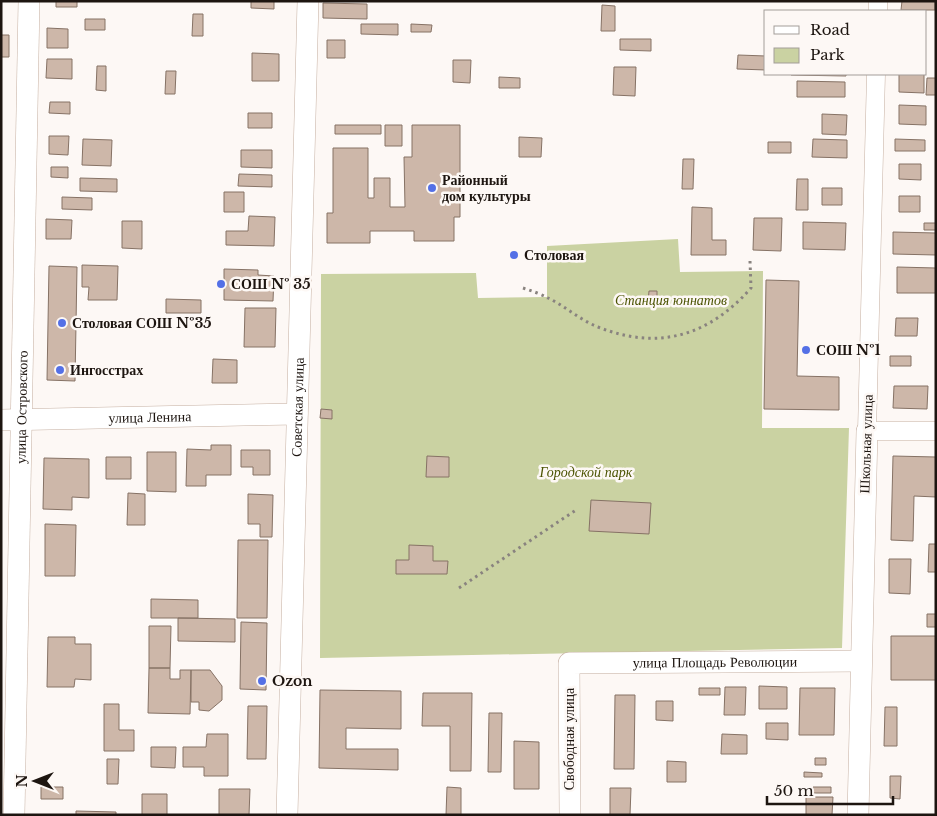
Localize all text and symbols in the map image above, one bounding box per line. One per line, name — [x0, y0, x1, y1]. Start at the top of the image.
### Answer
legend — [764, 10, 927, 75]
text: Road — [810, 20, 850, 39]
text: Park — [810, 45, 846, 64]
place label: Районный дом культуры — [442, 171, 531, 205]
marker: Районный дом культуры — [426, 182, 438, 194]
place label: Столовая — [524, 246, 585, 264]
marker: Столовая — [508, 249, 520, 261]
place label: СОШ № 35 — [231, 275, 311, 293]
marker: СОШ № 35 — [215, 278, 227, 290]
park label: Станция юннатов — [615, 291, 727, 309]
place label: Столовая СОШ №35 — [72, 314, 212, 332]
marker: Столовая СОШ №35 — [56, 317, 68, 329]
place label: СОШ №1 — [816, 341, 881, 359]
marker: СОШ №1 — [800, 344, 812, 356]
street label: улица Островского — [11, 350, 32, 464]
street label: Советская улица — [287, 356, 308, 457]
place label: Ингосстрах — [70, 361, 143, 379]
marker: Ингосстрах — [54, 364, 66, 376]
street label: Школьная улица — [855, 393, 877, 494]
street label: улица Ленина — [108, 407, 192, 427]
park label: Городской парк — [539, 463, 633, 481]
street label: улица Площадь Революции — [633, 652, 798, 672]
place label: Ozon — [272, 672, 313, 690]
marker: Ozon — [256, 675, 268, 687]
street label: Свободная улица — [560, 687, 578, 790]
north arrow — [10, 756, 60, 806]
text: N — [13, 774, 31, 788]
scale bar — [767, 774, 893, 806]
text: 50 m — [774, 781, 814, 800]

